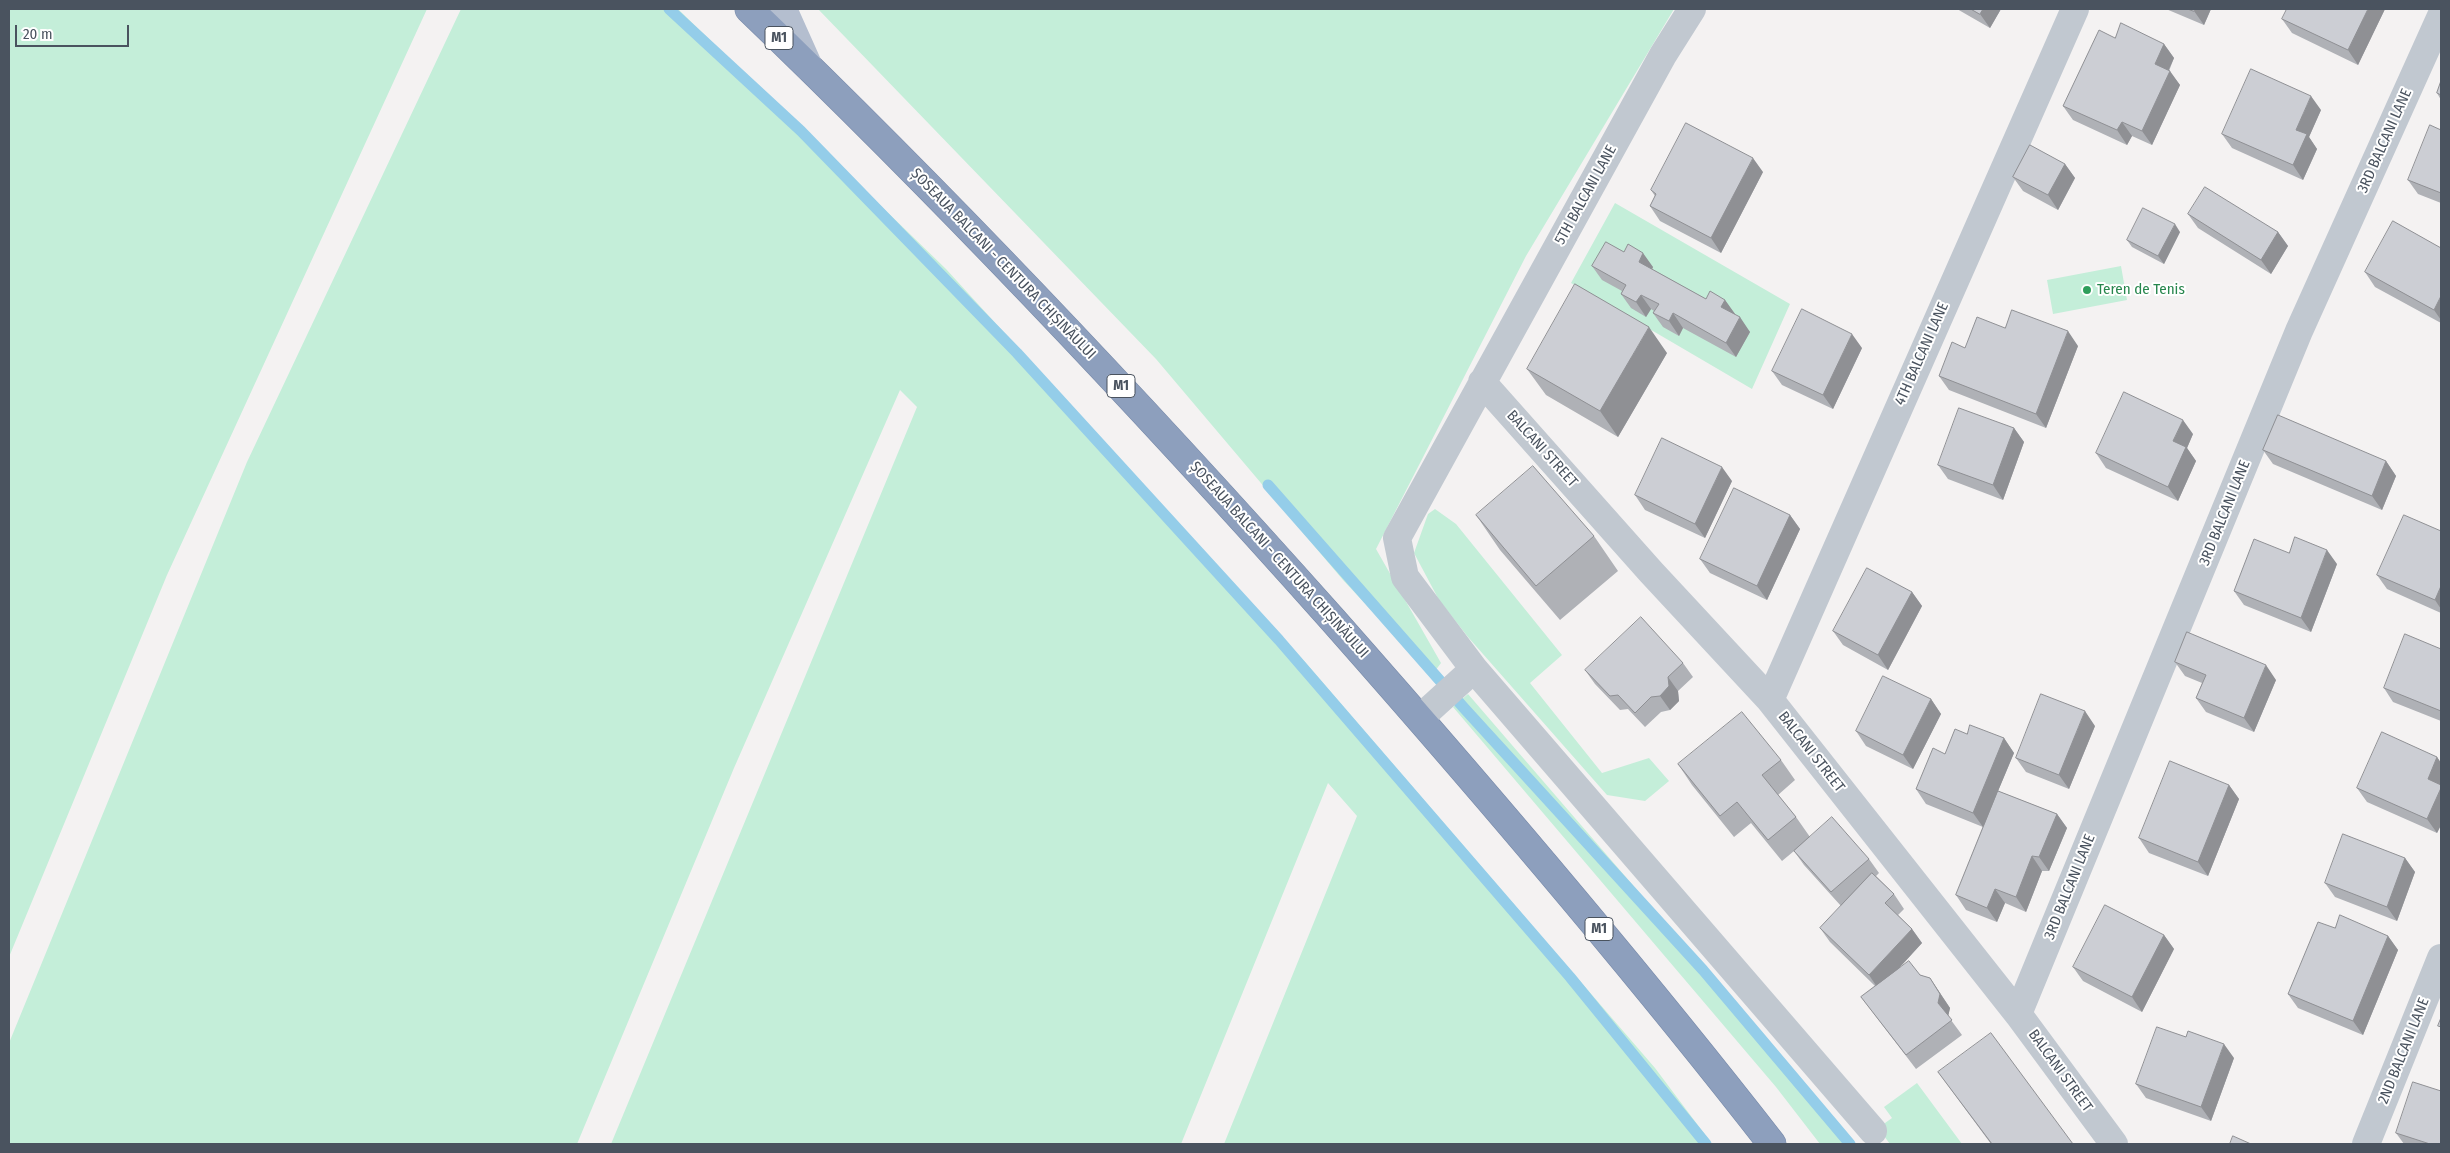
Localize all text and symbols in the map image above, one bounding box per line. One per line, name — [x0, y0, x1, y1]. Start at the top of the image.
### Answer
scale bar — [18, 15, 131, 47]
text: 20 m — [23, 25, 53, 43]
road number: M1 — [765, 26, 793, 49]
street label: 3RD BALCANI LANE — [2354, 86, 2416, 196]
street label: 5TH BALCANI LANE — [1551, 142, 1621, 248]
street label: ȘOSEAUA BALCANI - CENTURA CHIȘINĂULUI — [907, 165, 1099, 363]
place label: Teren de Tenis — [2097, 281, 2185, 299]
marker: Teren de Tenis — [2081, 284, 2093, 296]
street label: 4TH BALCANI LANE — [1891, 300, 1953, 408]
road number: M1 — [1107, 374, 1135, 398]
street label: BALCANI STREET — [1503, 407, 1581, 491]
street label: ȘOSEAUA BALCANI - CENTURA CHIȘINĂULUI — [1186, 458, 1372, 662]
street label: 3RD BALCANI LANE — [2196, 458, 2254, 568]
street label: BALCANI STREET — [1774, 708, 1848, 796]
street label: 3RD BALCANI LANE — [2041, 832, 2099, 942]
road number: M1 — [1585, 918, 1613, 941]
street label: 2ND BALCANI LANE — [2375, 995, 2433, 1107]
street label: BALCANI STREET — [2024, 1026, 2096, 1116]

